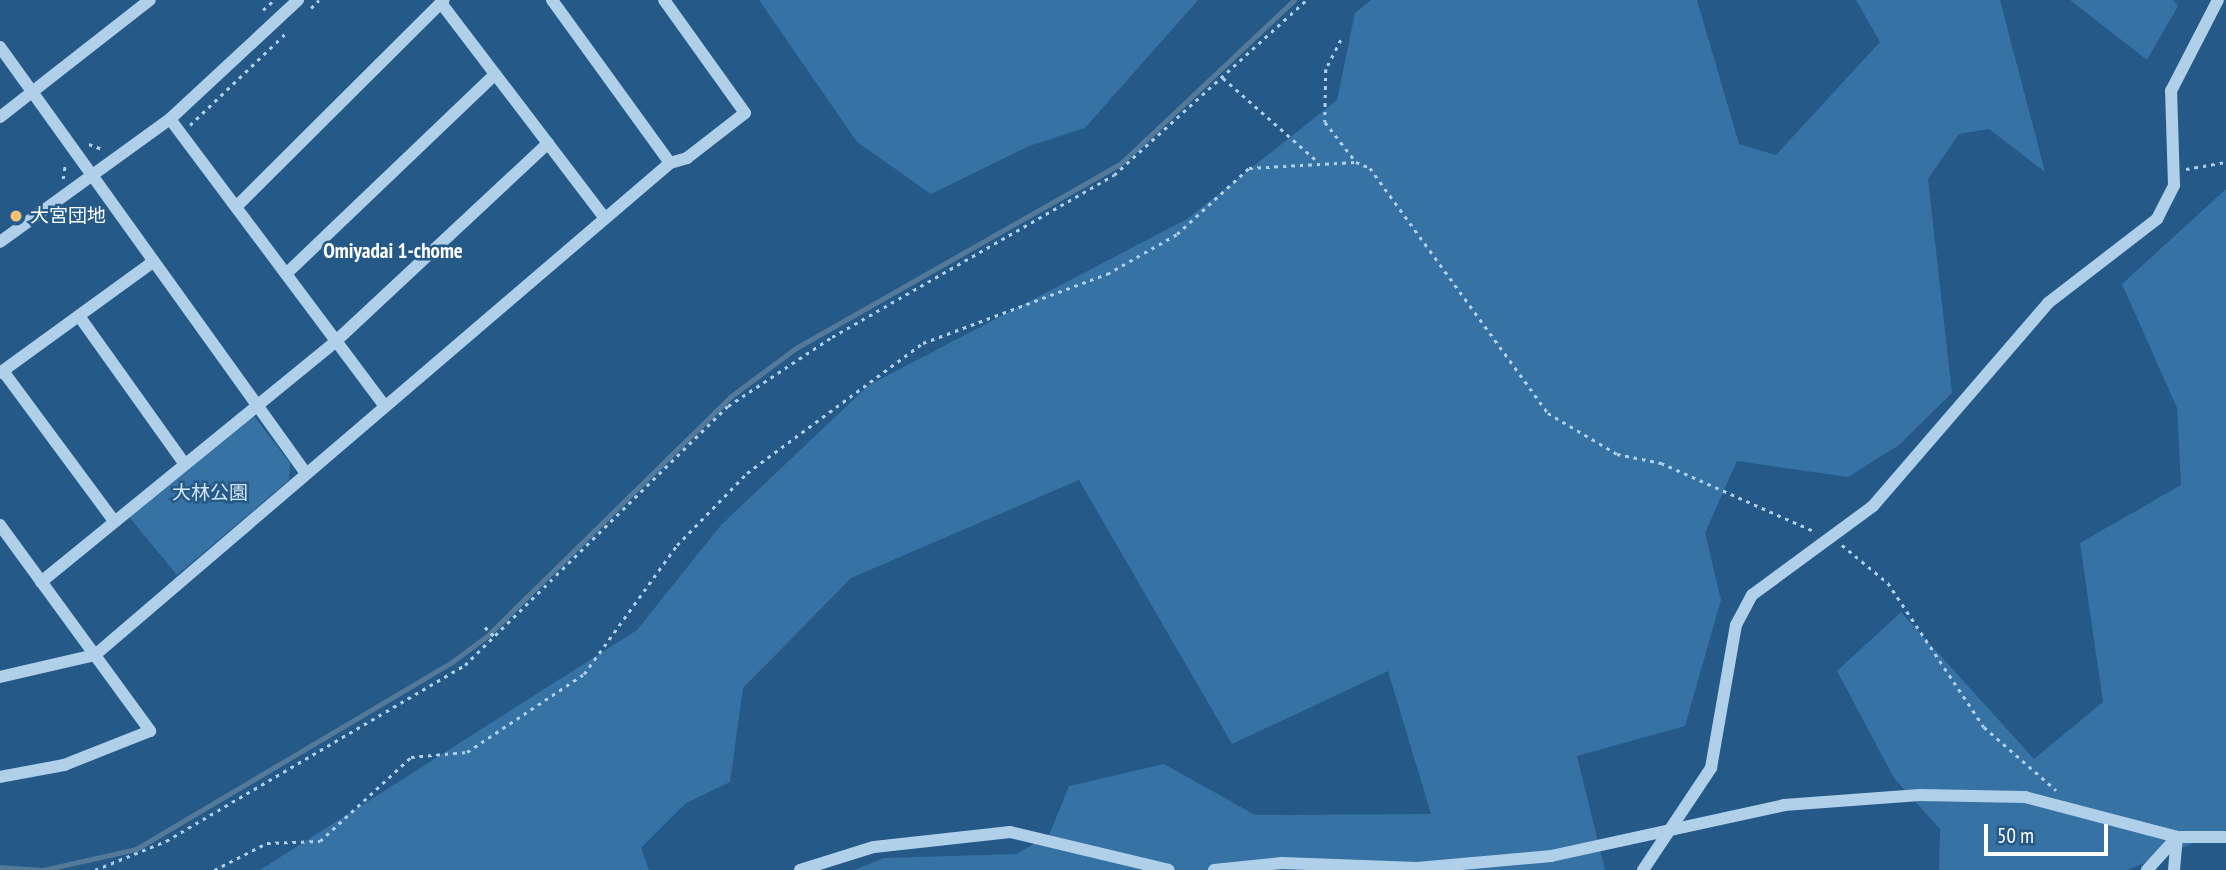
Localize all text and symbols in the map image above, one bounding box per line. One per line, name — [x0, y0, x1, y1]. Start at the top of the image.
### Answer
place label: 大宮団地 — [30, 205, 106, 227]
marker: 大宮団地 — [8, 208, 24, 224]
district label: Omiyadai 1-chome — [323, 238, 463, 264]
park label: 大林公園 — [172, 482, 248, 504]
scale bar — [1988, 810, 2112, 854]
text: 50 m — [1997, 822, 2034, 849]

